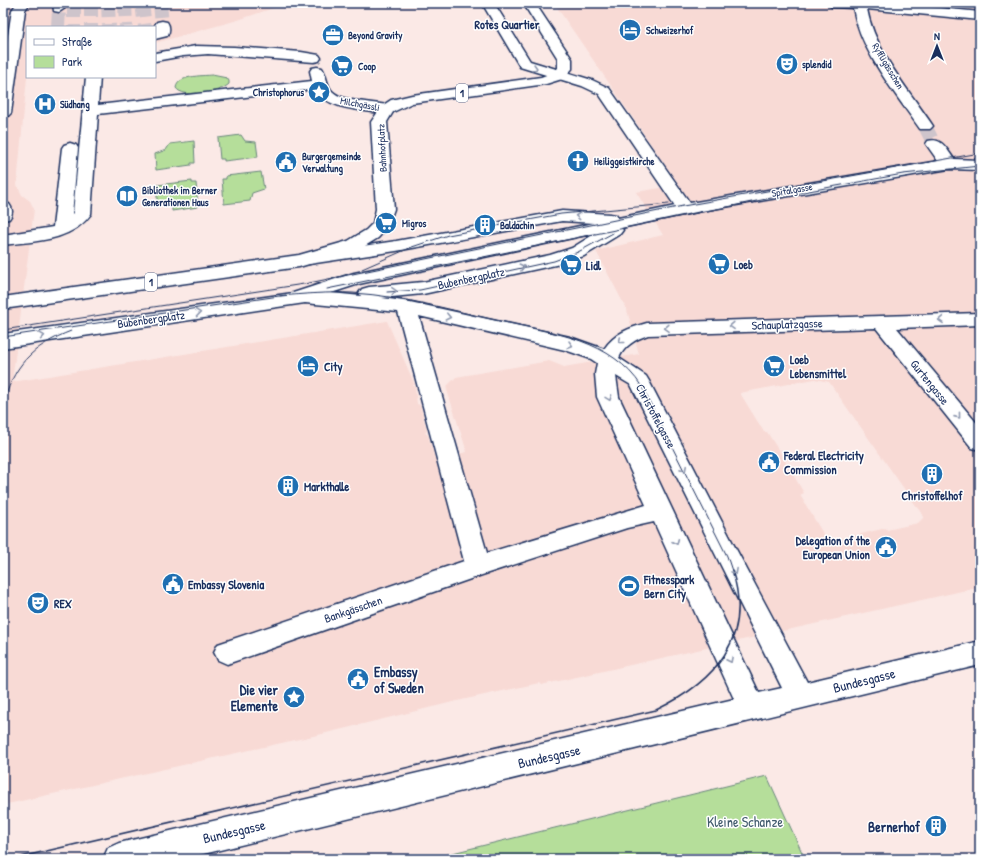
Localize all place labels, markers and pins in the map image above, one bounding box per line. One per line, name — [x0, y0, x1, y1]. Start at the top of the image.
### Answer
hotel icon: Schweizerhof — [617, 17, 643, 43]
office icon: Beyond Gravity — [320, 22, 346, 48]
place label: Schweizerhof — [646, 24, 694, 37]
place label: Beyond Gravity — [348, 29, 403, 43]
theatre icon: splendid — [774, 51, 800, 77]
supermarket icon: Coop — [329, 53, 355, 79]
place label: splendid — [802, 58, 831, 72]
place label: Coop — [358, 60, 377, 74]
place icon: Christophorus — [306, 79, 332, 105]
place label: Christophorus — [253, 86, 304, 100]
hospital icon: Südhang — [32, 91, 58, 117]
place label: Südhang — [60, 98, 90, 112]
church icon: Heiliggeistkirche — [565, 148, 591, 174]
public building icon: Burgergemeinde Verwaltung — [273, 149, 299, 175]
place label: Burgergemeinde Verwaltung — [302, 150, 361, 176]
place label: Heiliggeistkirche — [594, 155, 655, 169]
library icon: Bibliothek im Berner Generationen Haus — [114, 183, 140, 209]
place label: Bibliothek im Berner Generationen Haus — [142, 184, 217, 209]
supermarket icon: Migros — [373, 210, 399, 236]
building icon: Baldachin — [472, 212, 498, 238]
place label: Migros — [402, 217, 427, 231]
place label: Baldachin — [500, 219, 535, 232]
supermarket icon: Loeb — [706, 251, 732, 277]
supermarket icon: Lidl — [558, 252, 584, 278]
place label: Loeb — [734, 256, 753, 273]
place label: Lidl — [586, 257, 602, 274]
place label: Loeb Lebensmittel — [790, 351, 847, 382]
hotel icon: City — [295, 353, 321, 379]
supermarket icon: Loeb Lebensmittel — [761, 353, 787, 379]
place label: City — [324, 358, 342, 376]
place label: Federal Electricity Commission — [783, 447, 864, 478]
public building icon: Federal Electricity Commission — [756, 449, 782, 475]
building icon: Christoffelhof — [919, 461, 945, 487]
building icon: Markthalle — [275, 473, 301, 499]
place label: Markthalle — [304, 478, 349, 495]
place label: Christoffelhof — [902, 487, 963, 504]
place label: Delegation of the European Union — [796, 532, 871, 564]
public building icon: Delegation of the European Union — [873, 534, 899, 560]
public building icon: Embassy Slovenia — [160, 571, 186, 597]
place label: Fitnesspark Bern City — [643, 571, 694, 603]
sports icon: Fitnesspark Bern City — [616, 573, 642, 599]
place label: Embassy Slovenia — [188, 576, 264, 594]
theatre icon: REX — [25, 590, 51, 616]
place label: REX — [54, 595, 73, 612]
place label: Embassy of Sweden — [374, 662, 424, 697]
public building icon: Embassy of Sweden — [345, 666, 371, 692]
place label: Die vier Elemente — [231, 680, 279, 715]
place icon: Die vier Elemente — [281, 684, 307, 710]
building icon: Bernerhof — [923, 813, 949, 839]
place label: Bernerhof — [868, 817, 921, 836]

